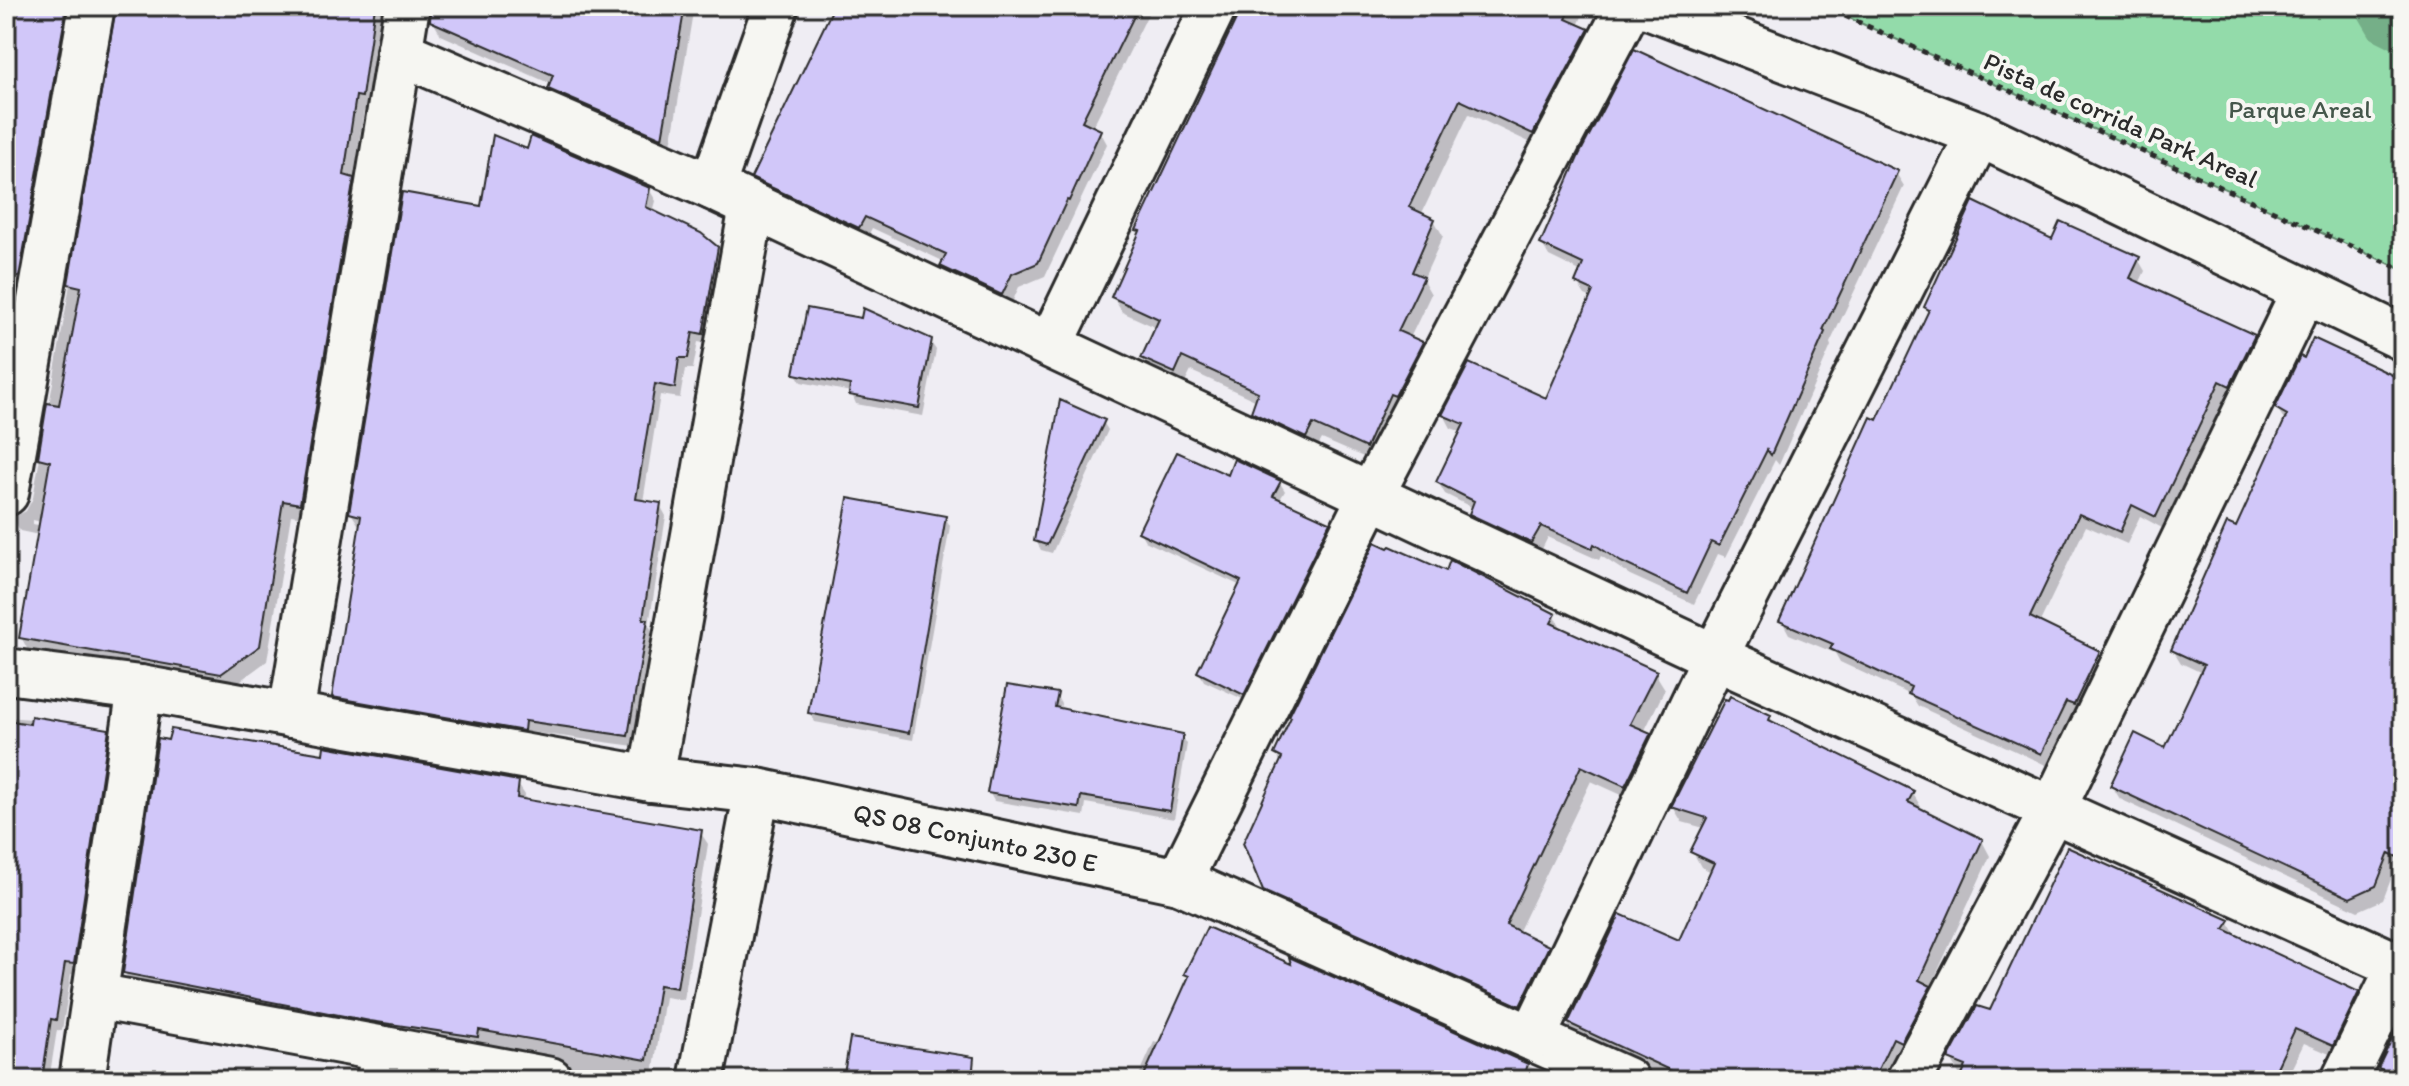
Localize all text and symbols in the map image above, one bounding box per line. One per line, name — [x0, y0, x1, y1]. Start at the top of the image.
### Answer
street label: Pista de corrida Park Areal — [1979, 45, 2263, 195]
park label: Parque Areal — [2228, 93, 2372, 125]
street label: QS 08 Conjunto 230 E — [850, 796, 1100, 879]

